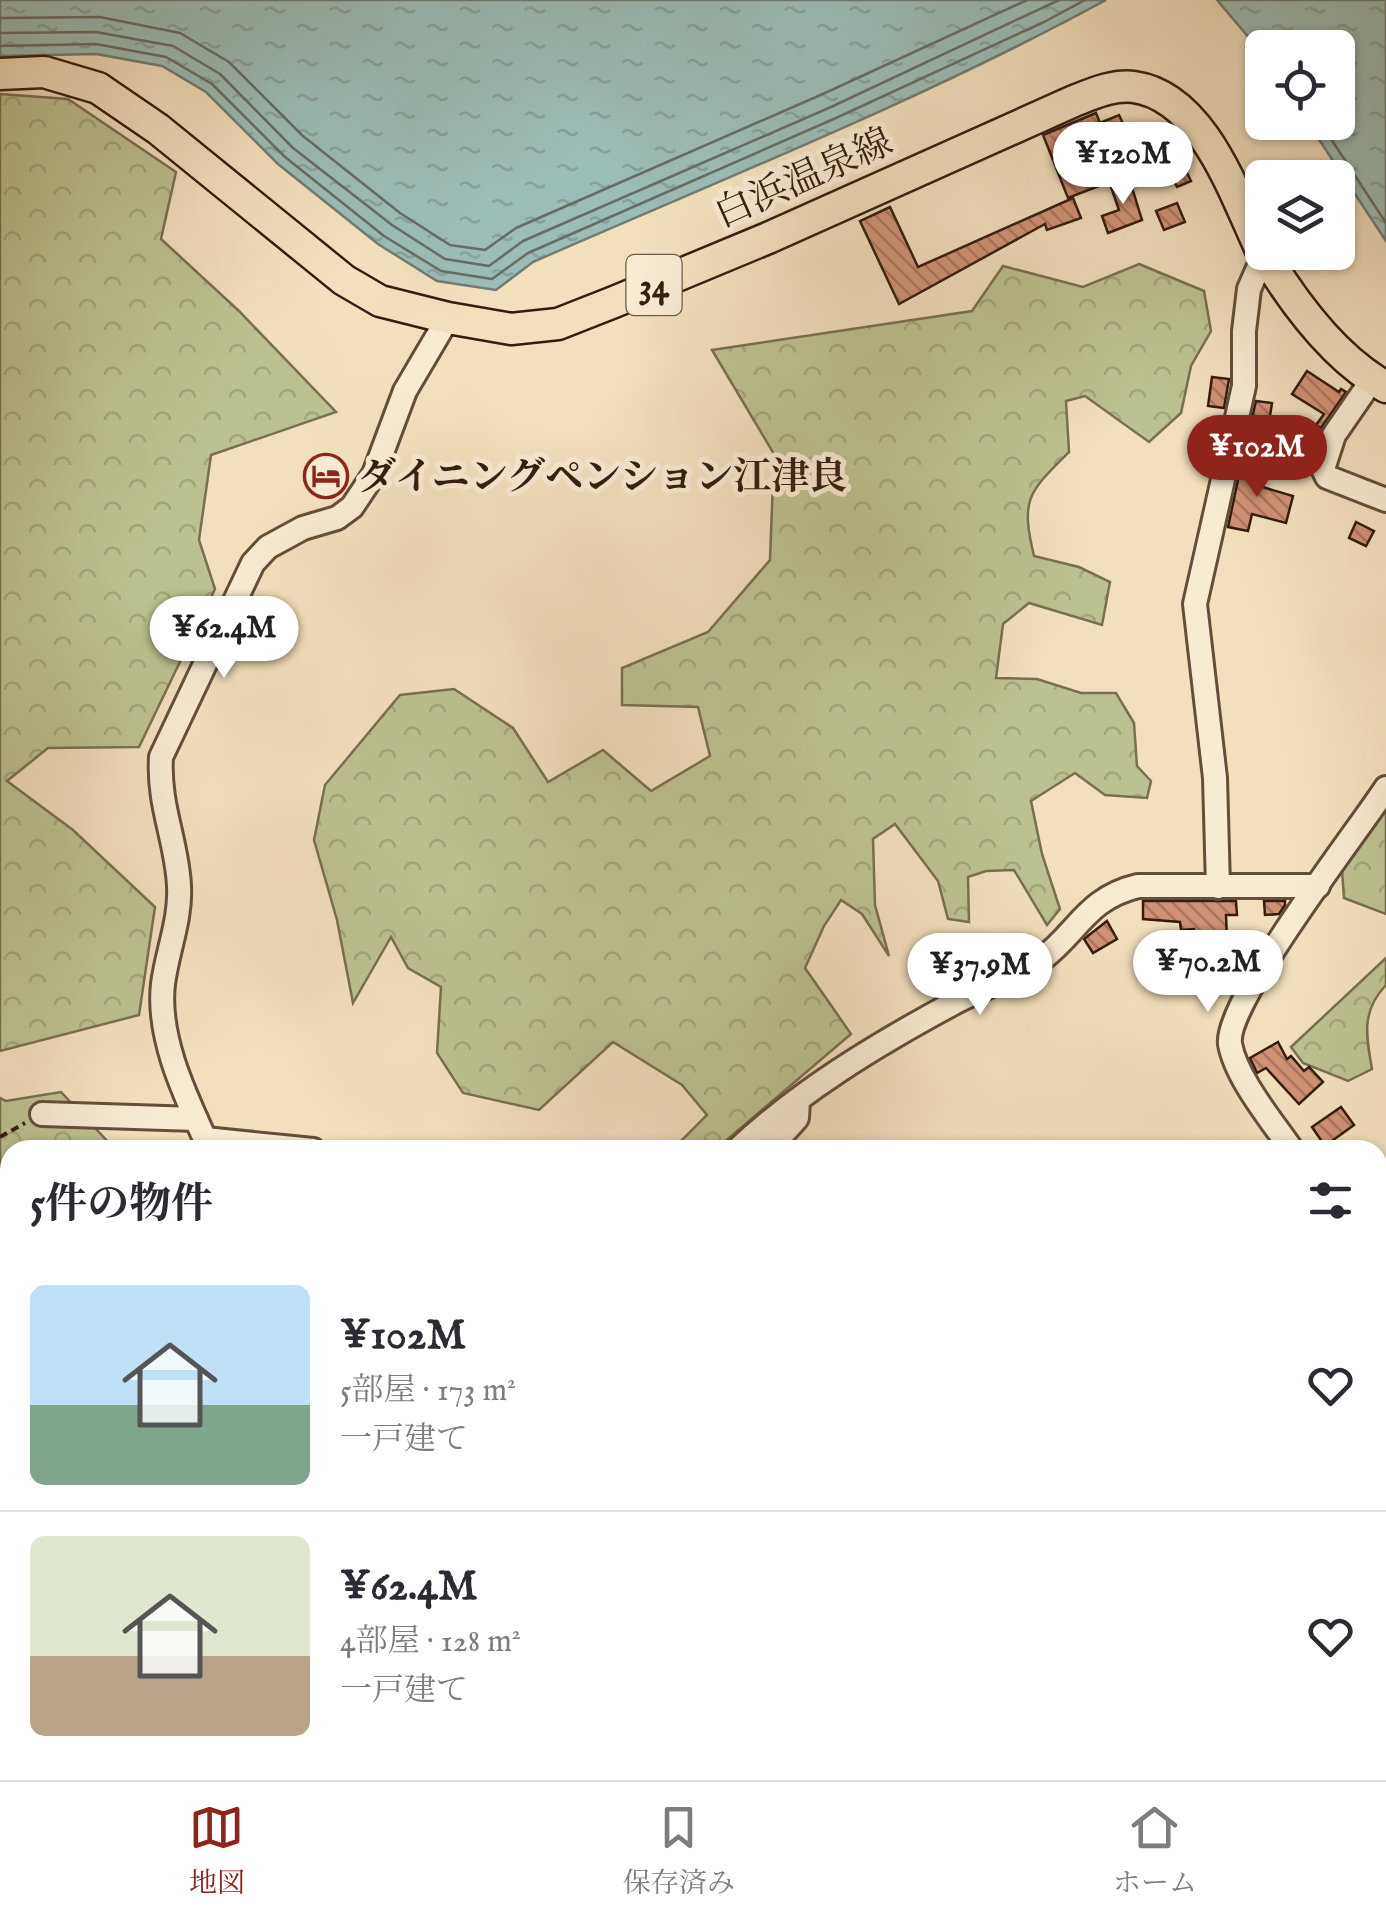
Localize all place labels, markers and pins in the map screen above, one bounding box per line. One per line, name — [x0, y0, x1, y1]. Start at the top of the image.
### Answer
pin: ¥120M — [1053, 122, 1193, 207]
pin: ¥102M — [1187, 415, 1327, 500]
hotel icon: ダイニングペンション江津良 — [303, 453, 349, 499]
place label: ダイニングペンション江津良 — [358, 455, 847, 503]
pin: ¥62.4M — [143, 596, 305, 681]
pin: ¥70.2M — [1127, 930, 1289, 1015]
pin: ¥37.9M — [899, 933, 1061, 1018]

